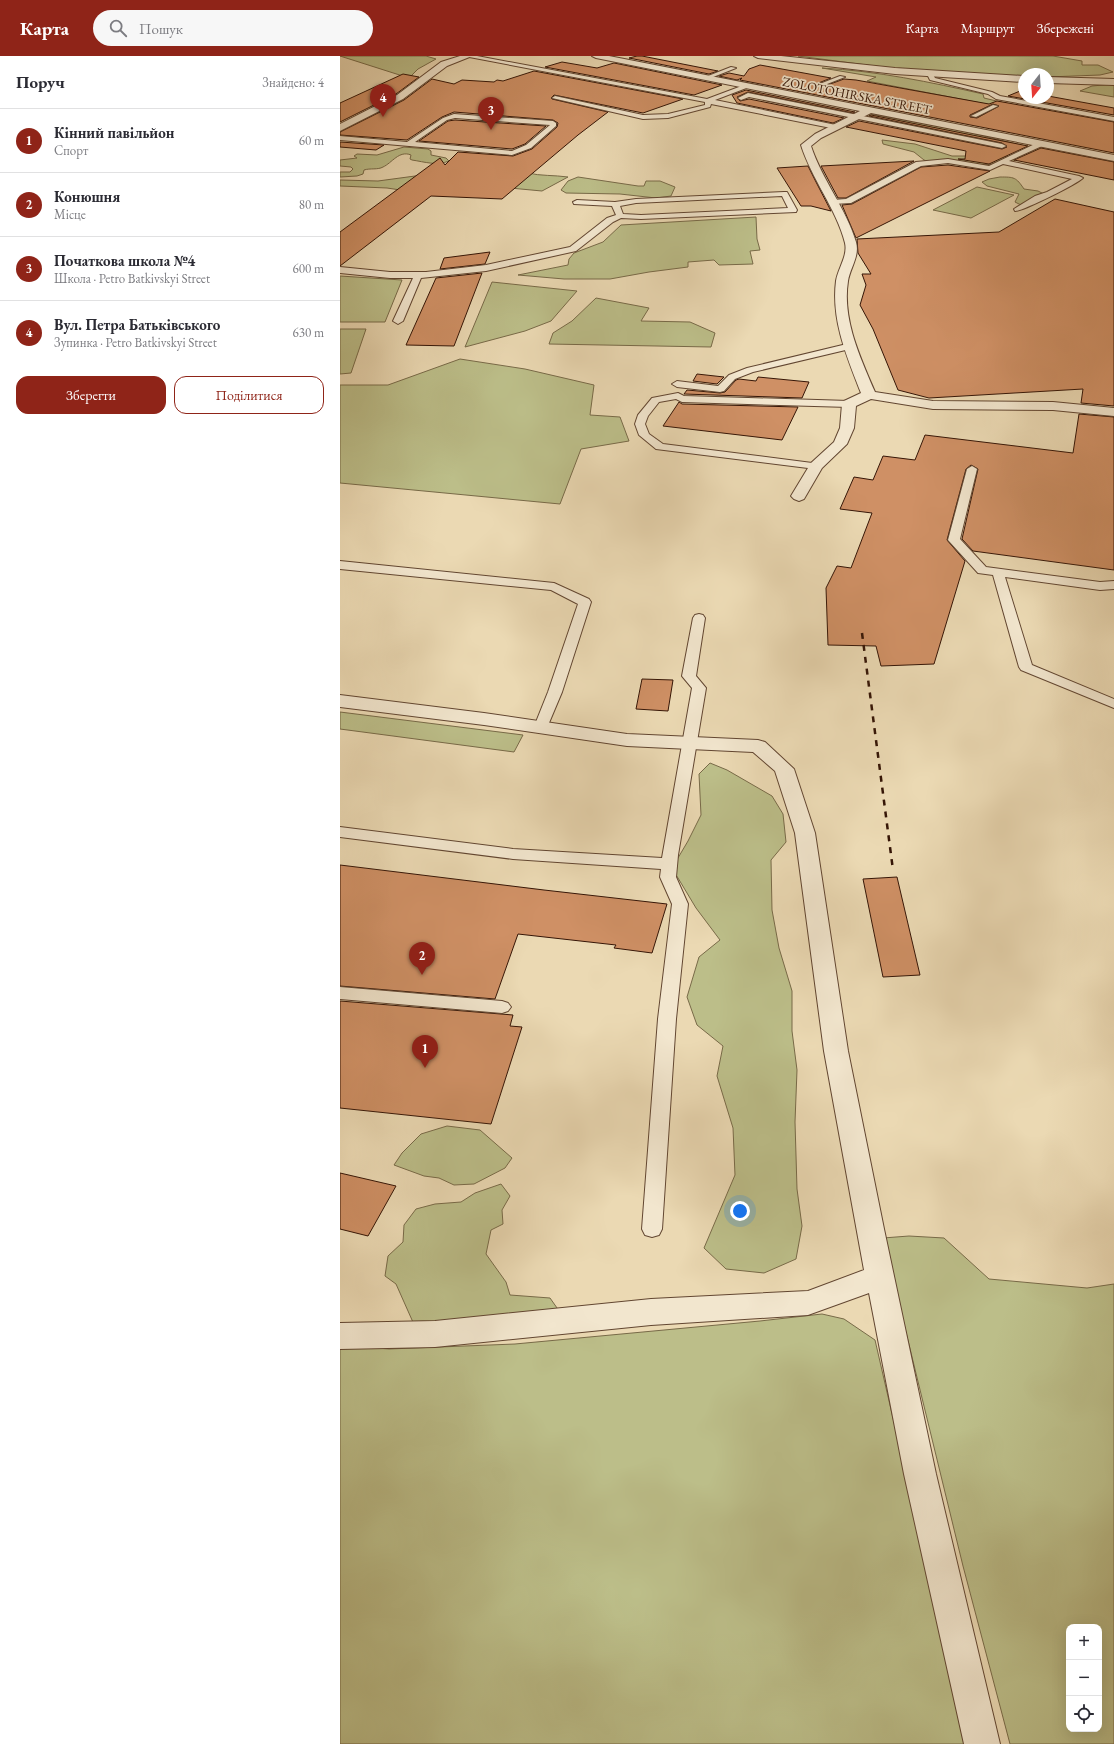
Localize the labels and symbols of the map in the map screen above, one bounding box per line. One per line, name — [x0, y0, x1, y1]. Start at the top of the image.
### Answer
north arrow — [1018, 68, 1054, 104]
street label: ZOLOTOHIRSKA STREET — [781, 73, 933, 118]
pin: 4 — [370, 84, 396, 117]
pin: 3 — [478, 97, 504, 130]
pin: 2 — [409, 942, 435, 975]
pin: 1 — [412, 1035, 438, 1068]
your location — [730, 1201, 750, 1221]

